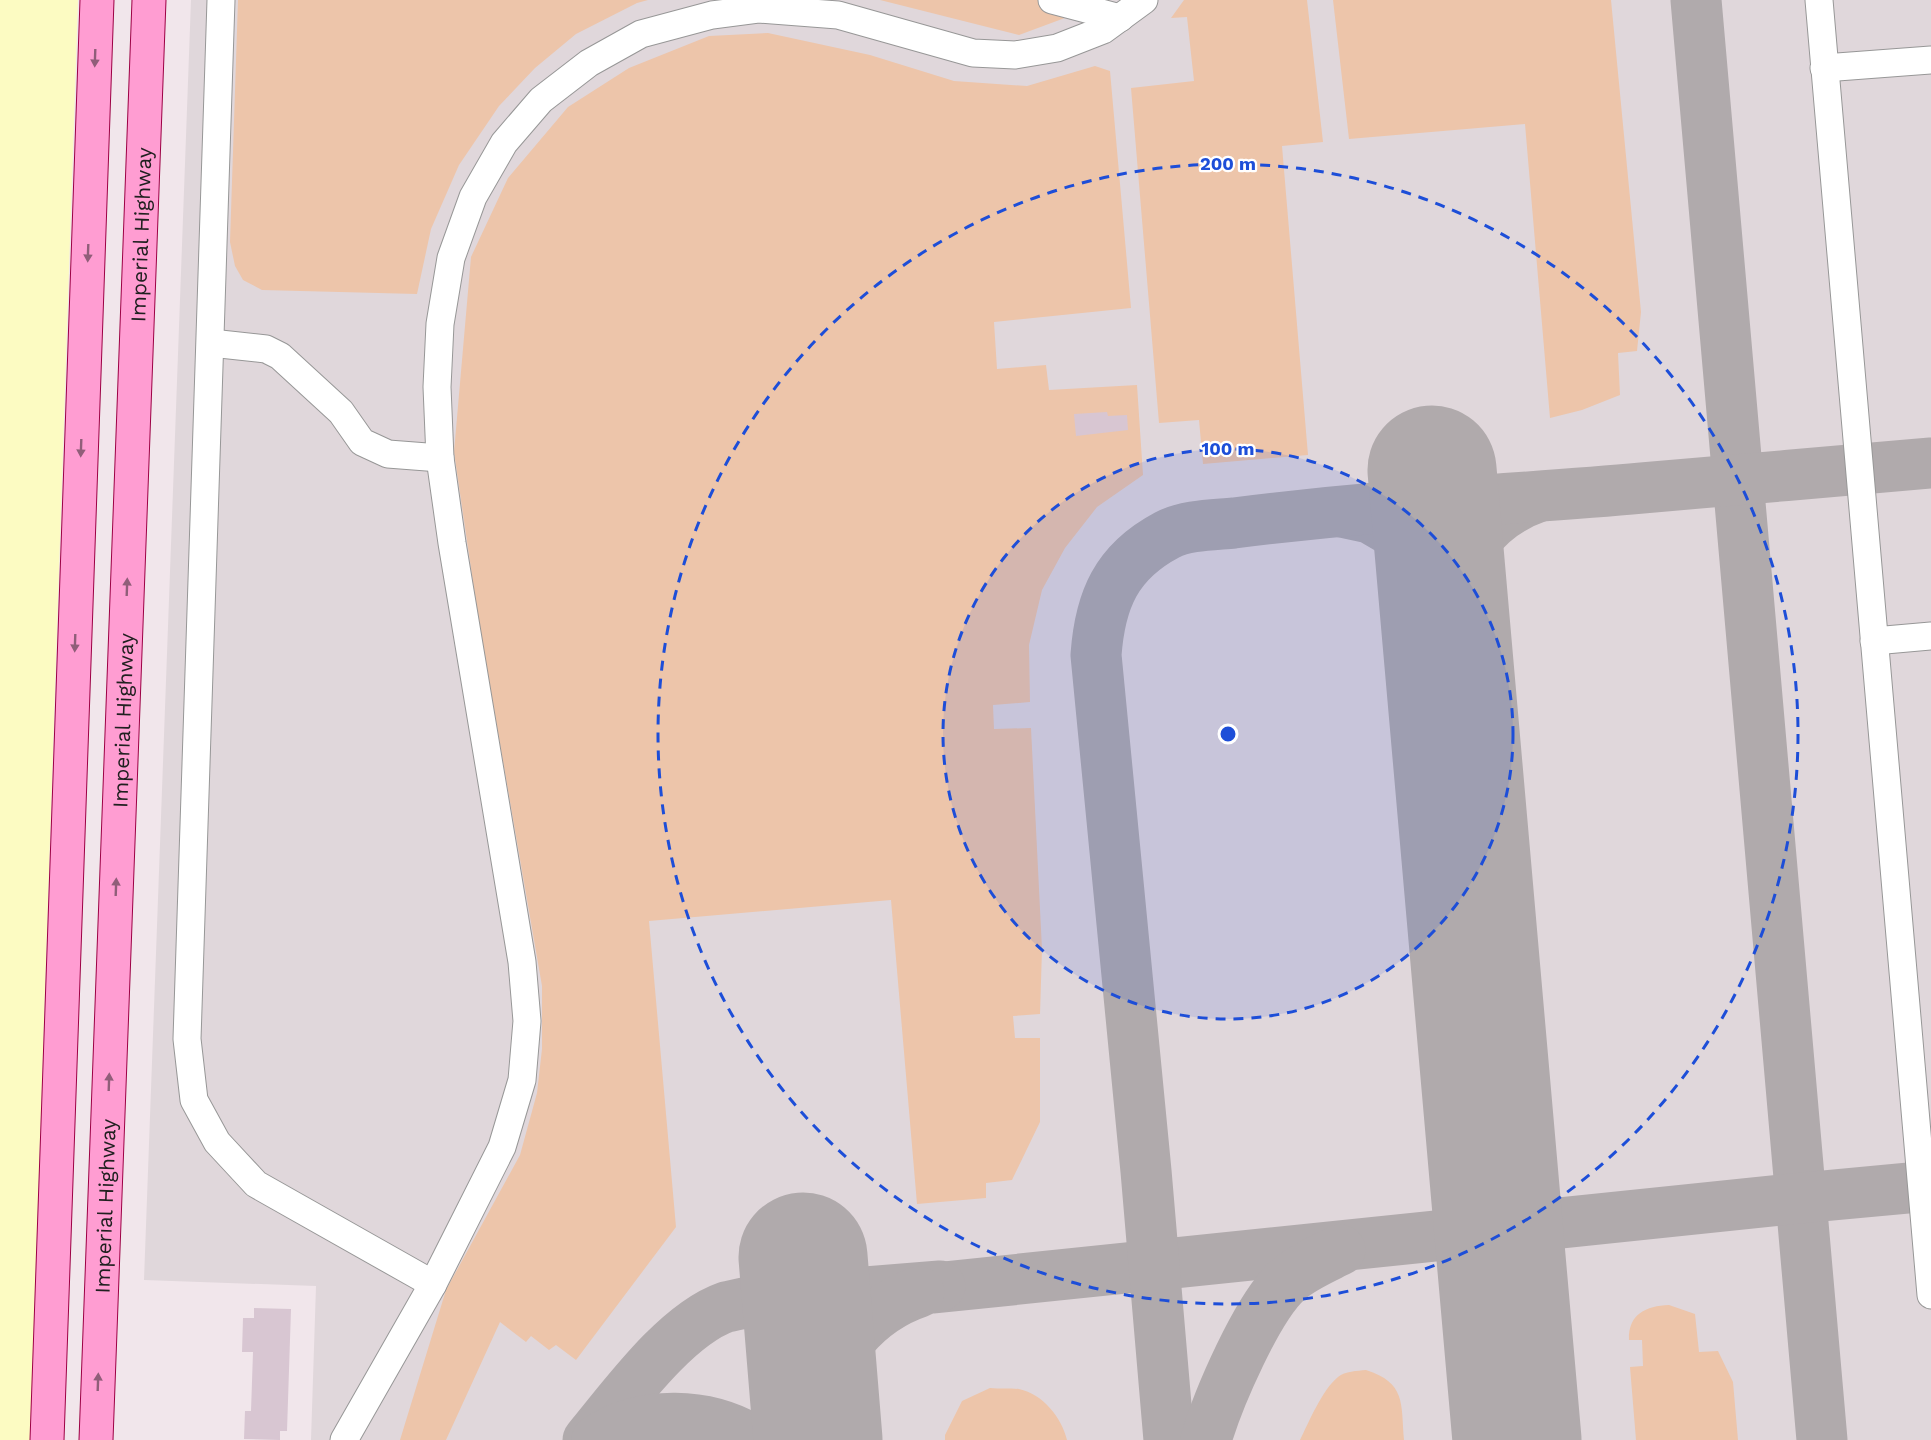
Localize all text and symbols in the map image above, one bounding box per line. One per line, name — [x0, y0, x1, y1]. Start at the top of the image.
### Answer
one-way arrow — [90, 49, 100, 68]
street label: Imperial Highway — [125, 147, 156, 323]
text: 200 m — [1200, 153, 1256, 174]
one-way arrow — [84, 244, 93, 263]
text: 100 m — [1201, 438, 1255, 459]
one-way arrow — [77, 439, 86, 458]
one-way arrow — [123, 578, 132, 597]
street label: Imperial Highway — [107, 632, 138, 808]
one-way arrow — [70, 634, 79, 653]
centre of rings — [1218, 724, 1238, 744]
one-way arrow — [111, 877, 121, 896]
one-way arrow — [104, 1072, 113, 1091]
street label: Imperial Highway — [89, 1118, 120, 1294]
one-way arrow — [93, 1372, 103, 1391]

